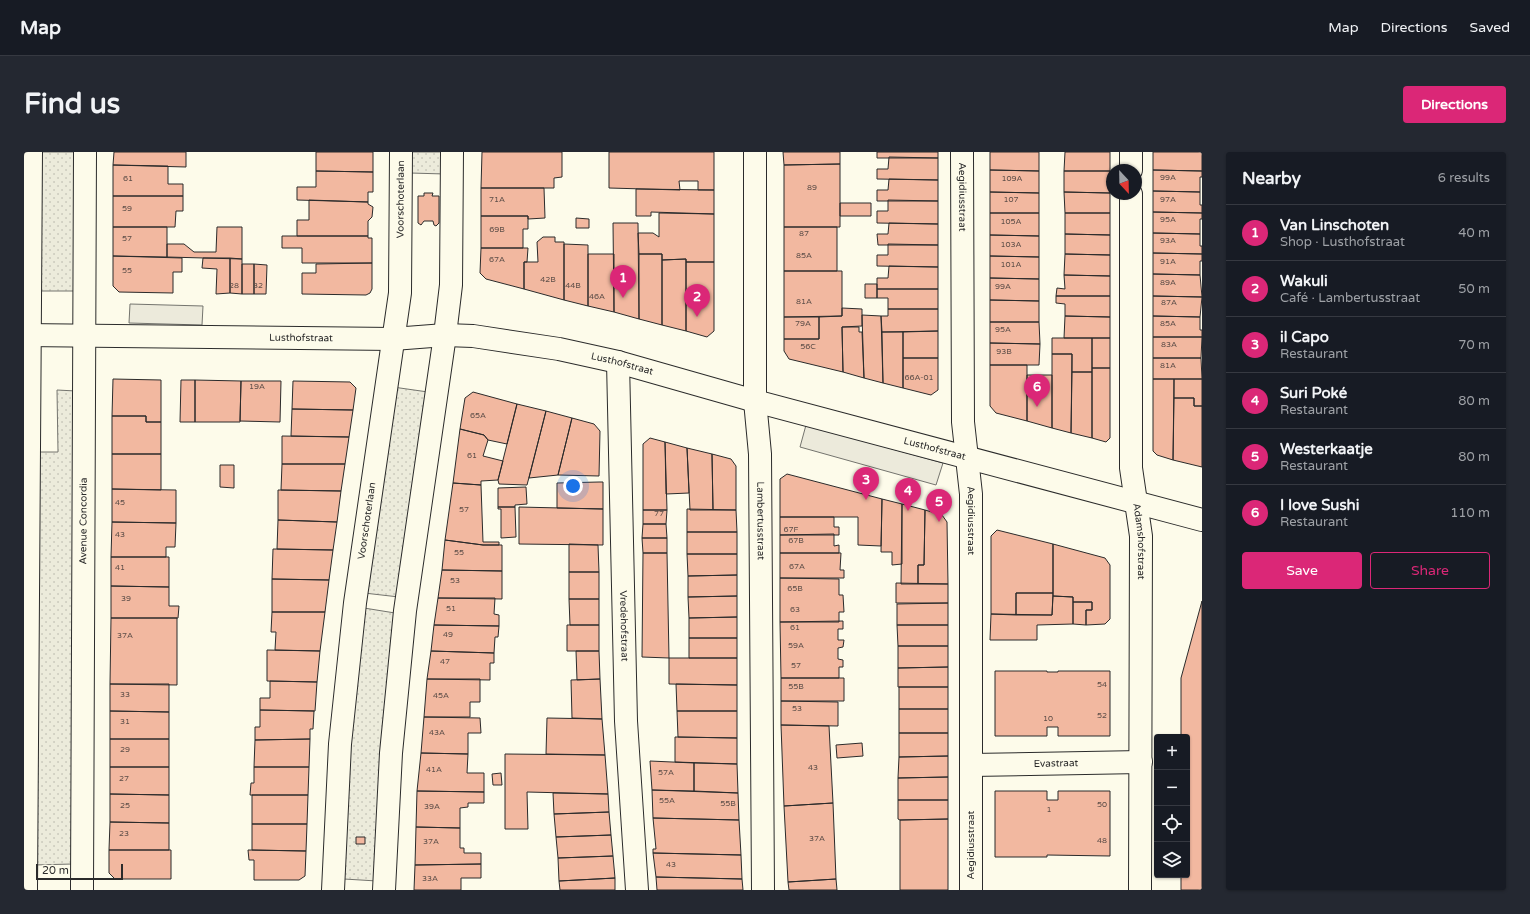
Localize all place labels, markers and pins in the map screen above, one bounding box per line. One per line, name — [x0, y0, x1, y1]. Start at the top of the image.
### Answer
pin: 1 — [610, 265, 636, 298]
pin: 2 — [684, 284, 710, 317]
pin: 6 — [1024, 374, 1050, 407]
pin: 3 — [853, 467, 879, 500]
pin: 4 — [895, 478, 921, 511]
pin: 5 — [926, 489, 952, 522]

